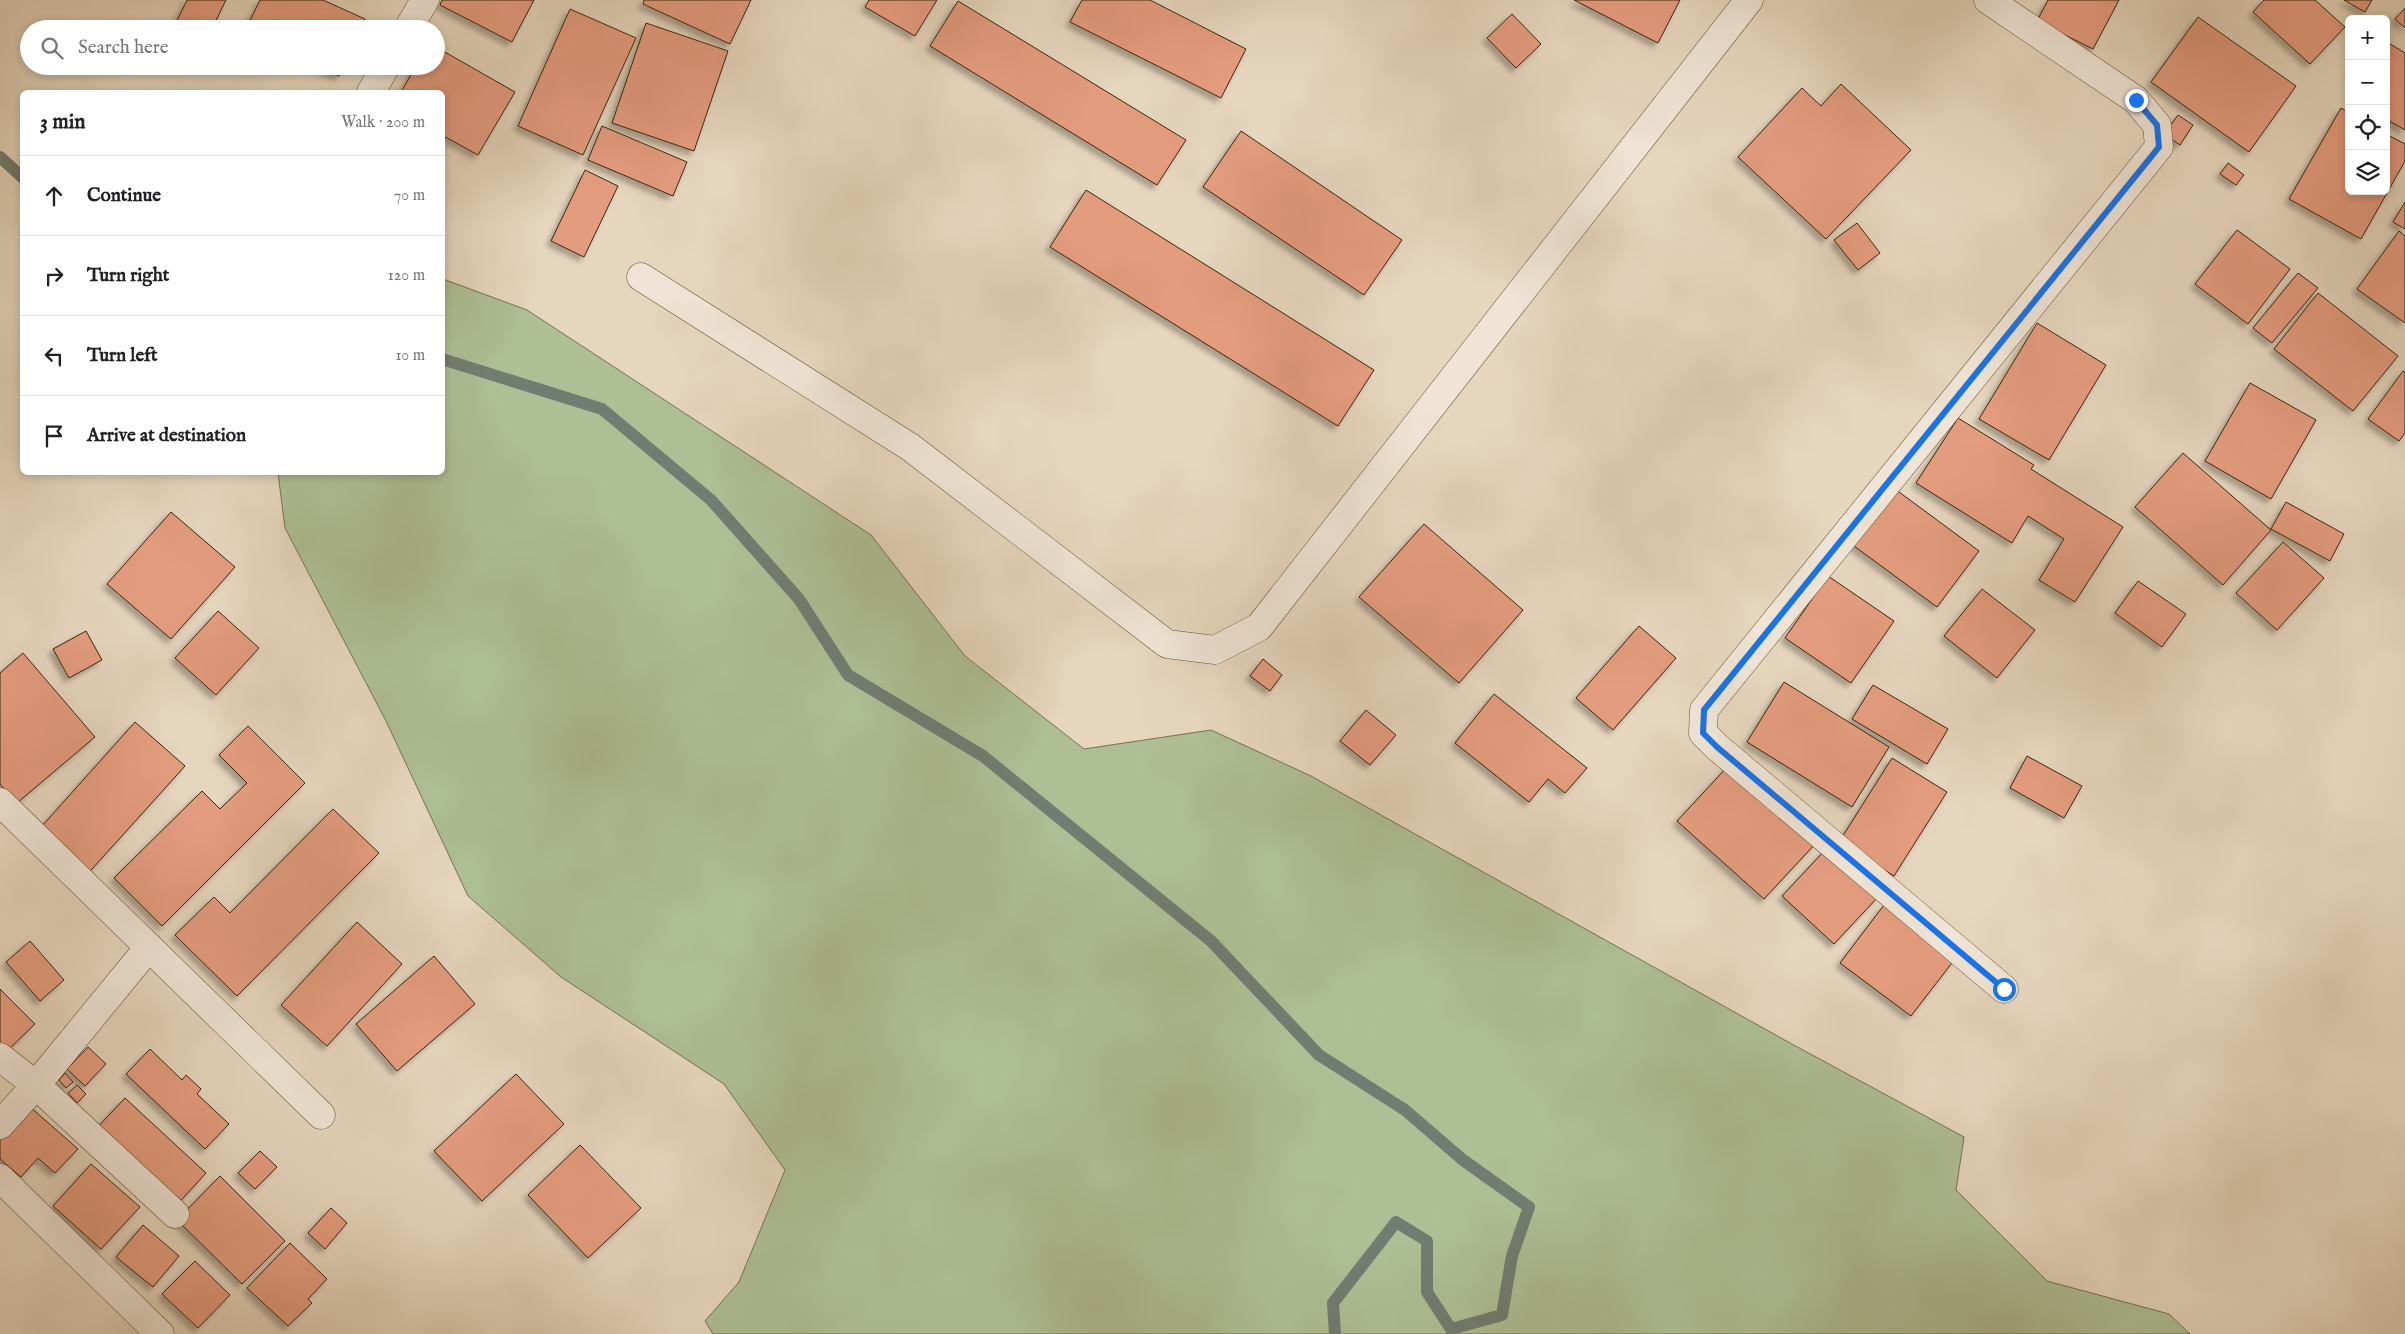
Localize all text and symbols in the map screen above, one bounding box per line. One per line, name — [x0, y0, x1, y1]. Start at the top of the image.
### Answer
map controls — [2345, 15, 2390, 195]
button: + — [2345, 15, 2390, 60]
search box — [20, 20, 445, 75]
icon: search — [38, 34, 66, 62]
text: Search here — [78, 36, 169, 60]
button: − — [2345, 60, 2390, 105]
route end — [2125, 89, 2148, 112]
button: locate — [2345, 105, 2390, 150]
text: 3 min — [40, 109, 85, 136]
text: Walk · 200 m — [341, 113, 425, 133]
button: layers — [2345, 150, 2390, 195]
icon: ahead — [40, 182, 68, 210]
text: Continue — [87, 184, 161, 208]
text: 70 m — [394, 186, 425, 206]
icon: right — [40, 262, 68, 290]
text: Turn right — [87, 264, 169, 288]
text: 120 m — [388, 266, 425, 286]
icon: left — [40, 342, 68, 370]
text: Turn left — [87, 344, 158, 368]
text: 10 m — [395, 346, 425, 366]
icon: arrive — [40, 422, 68, 450]
text: Arrive at destination — [87, 424, 246, 448]
route start — [1993, 978, 2016, 1001]

